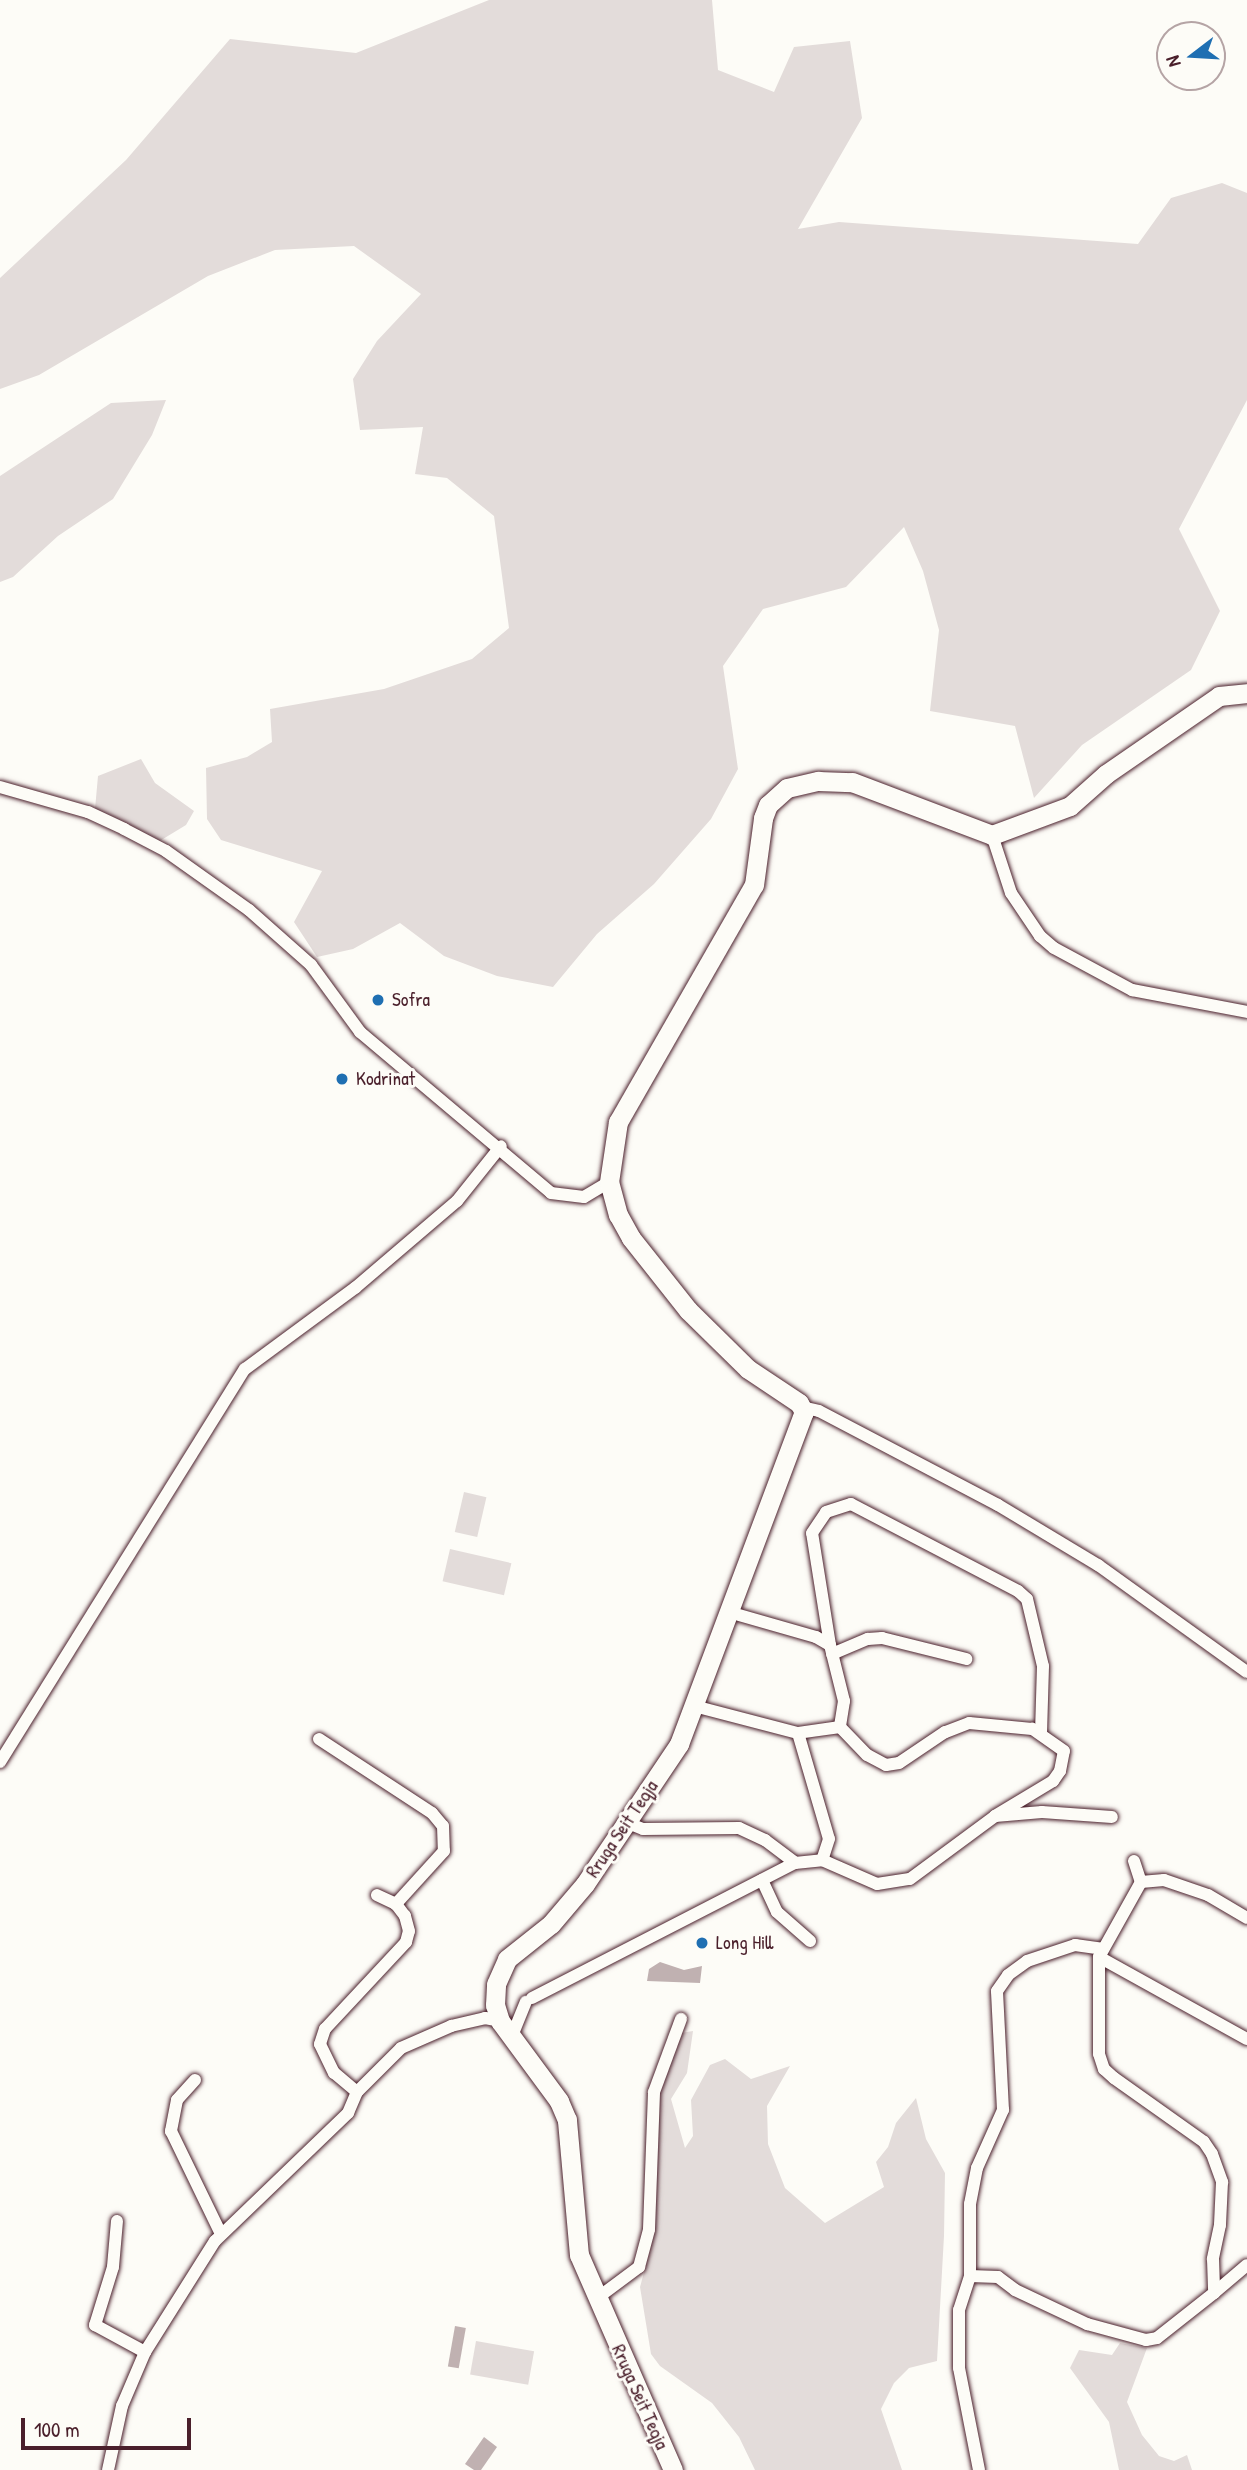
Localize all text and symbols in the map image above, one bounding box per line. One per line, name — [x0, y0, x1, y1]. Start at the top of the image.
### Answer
north arrow — [1156, 21, 1226, 91]
text: N — [1159, 53, 1187, 70]
place label: Sofra — [392, 989, 430, 1011]
marker: Sofra — [370, 992, 386, 1008]
place label: Kodrinat — [356, 1068, 415, 1090]
marker: Kodrinat — [334, 1071, 350, 1087]
street label: Rruga Seit Teqja — [581, 1776, 663, 1882]
place label: Long Hill — [716, 1932, 773, 1954]
marker: Long Hill — [694, 1935, 710, 1951]
street label: Rruga Seit Teqja — [607, 2341, 673, 2453]
scale bar — [24, 2404, 194, 2448]
text: 100 m — [34, 2415, 80, 2444]

